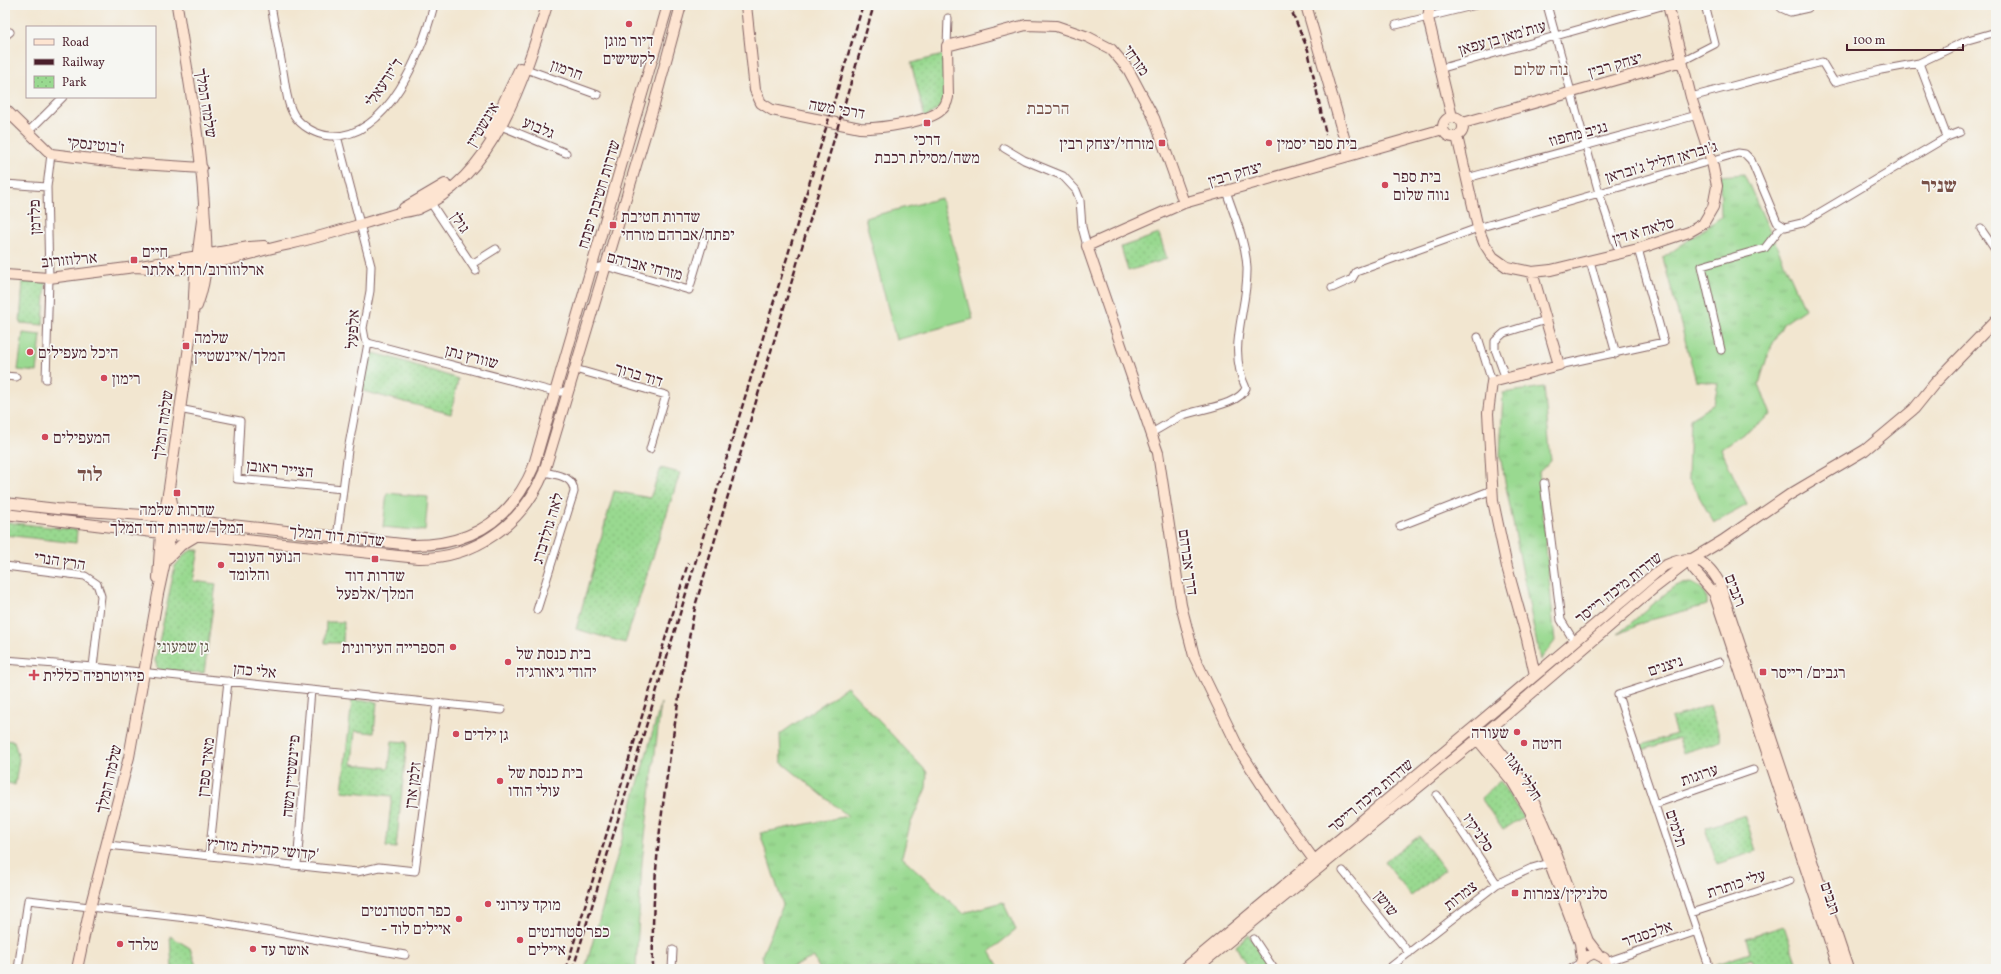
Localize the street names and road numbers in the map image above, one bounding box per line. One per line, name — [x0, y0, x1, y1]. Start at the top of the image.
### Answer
street label: עות'מאן בן עפאן — [1456, 16, 1549, 62]
street label: מזרחי — [1117, 41, 1154, 81]
street label: יצחק רבין — [1586, 48, 1645, 84]
street label: ד'יזרעאלי — [360, 54, 409, 112]
street label: חרמון — [547, 55, 586, 87]
street label: שלמה המלך — [189, 67, 221, 140]
street label: דרכי משה — [807, 94, 867, 126]
street label: אינשטיין — [462, 98, 506, 152]
street label: גלבוע — [519, 112, 558, 145]
street label: נגיב מחפוז — [1547, 117, 1610, 153]
street label: ז'בוטינסקי — [66, 132, 126, 160]
street label: ג'ובראן חליל ג'ובראן — [1603, 136, 1720, 189]
street label: שדרות חטיבת יפתח — [573, 137, 627, 252]
street label: יצחק רבין — [1206, 157, 1265, 193]
street label: פלדמן — [24, 199, 48, 235]
street label: גולן — [444, 208, 474, 238]
street label: סלאח א דין — [1610, 213, 1677, 251]
street label: מזרחי אברהם — [604, 247, 685, 287]
street label: ארלוזורוב — [40, 248, 98, 274]
street label: אלפעל — [342, 309, 366, 350]
street label: שוורץ נתן — [442, 340, 501, 376]
street label: דוד ברוך — [612, 358, 665, 394]
street label: שלמה המלך — [148, 389, 180, 462]
street label: הצייר ראובן — [245, 456, 314, 484]
street label: לאה גולדברג — [528, 490, 570, 567]
street label: שדרות דוד המלך — [288, 521, 386, 553]
street label: דרך אברהם — [1171, 528, 1203, 597]
street label: הרץ הנרי — [32, 547, 87, 577]
street label: שדרות מיכה רייסר — [1571, 547, 1668, 630]
street label: רגבים — [1718, 571, 1750, 610]
street label: ניצנים — [1645, 651, 1686, 683]
street label: אלי כהן — [232, 659, 278, 685]
street label: פיינשטיין משה — [277, 734, 307, 818]
street label: מאיר ספרן — [193, 736, 221, 798]
street label: שלמה המלך — [91, 743, 129, 816]
street label: חללי אגוז — [1498, 748, 1547, 806]
street label: שדרות מיכה רייסר — [1324, 754, 1419, 839]
street label: ערוגות — [1678, 759, 1722, 793]
street label: זלמן ארן — [400, 761, 428, 810]
street label: תלמים — [1659, 807, 1691, 850]
street label: סלניקיו — [1456, 809, 1498, 857]
street label: קדושי קהילת מזריץ' — [206, 833, 320, 867]
street label: עלי כותרת — [1704, 865, 1769, 905]
street label: צמרות — [1440, 876, 1483, 917]
street label: רגבים — [1813, 879, 1845, 918]
street label: שושן — [1368, 887, 1403, 922]
street label: אלכסנדר — [1619, 916, 1676, 954]

